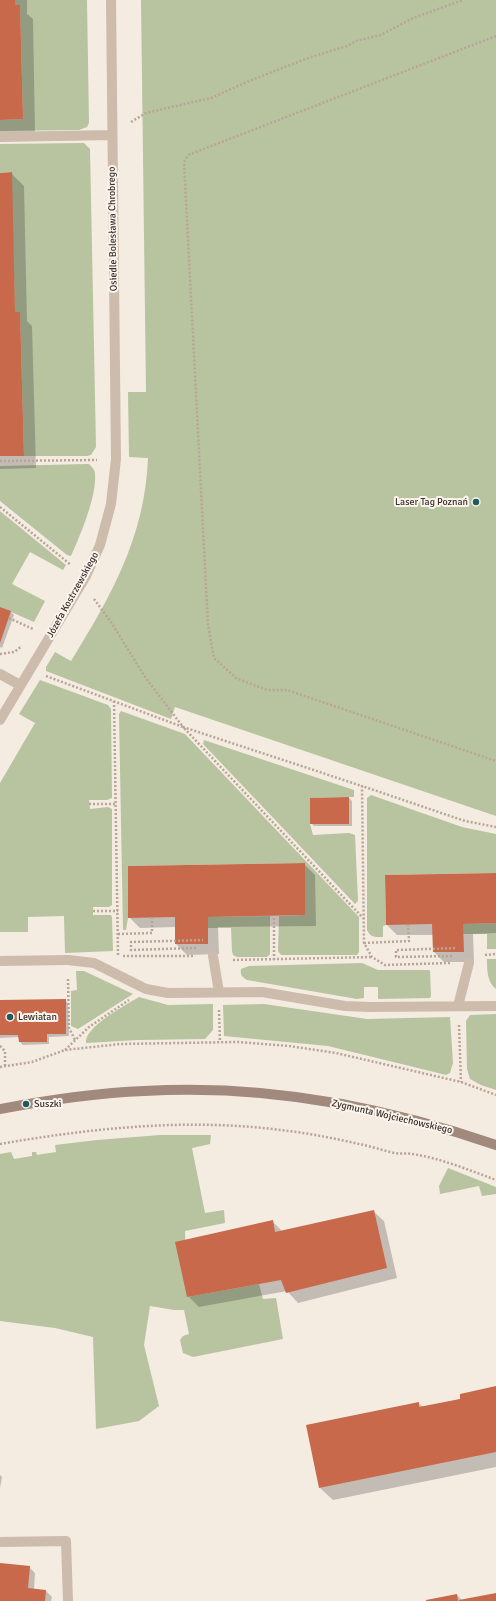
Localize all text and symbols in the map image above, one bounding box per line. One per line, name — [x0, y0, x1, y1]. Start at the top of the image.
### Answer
street label: Osiedle Bolesława Chrobrego — [106, 167, 120, 291]
place label: Laser Tag Poznań — [395, 496, 468, 508]
marker: Laser Tag Poznań — [471, 497, 481, 507]
street label: Józefa Kostrzewskiego — [44, 550, 102, 640]
place label: Lewiatan — [18, 1011, 57, 1023]
marker: Lewiatan — [5, 1012, 15, 1022]
street label: Zygmunta Wojciechowskiego — [330, 1097, 454, 1137]
place label: Suszki — [34, 1098, 62, 1110]
marker: Suszki — [21, 1099, 31, 1109]

